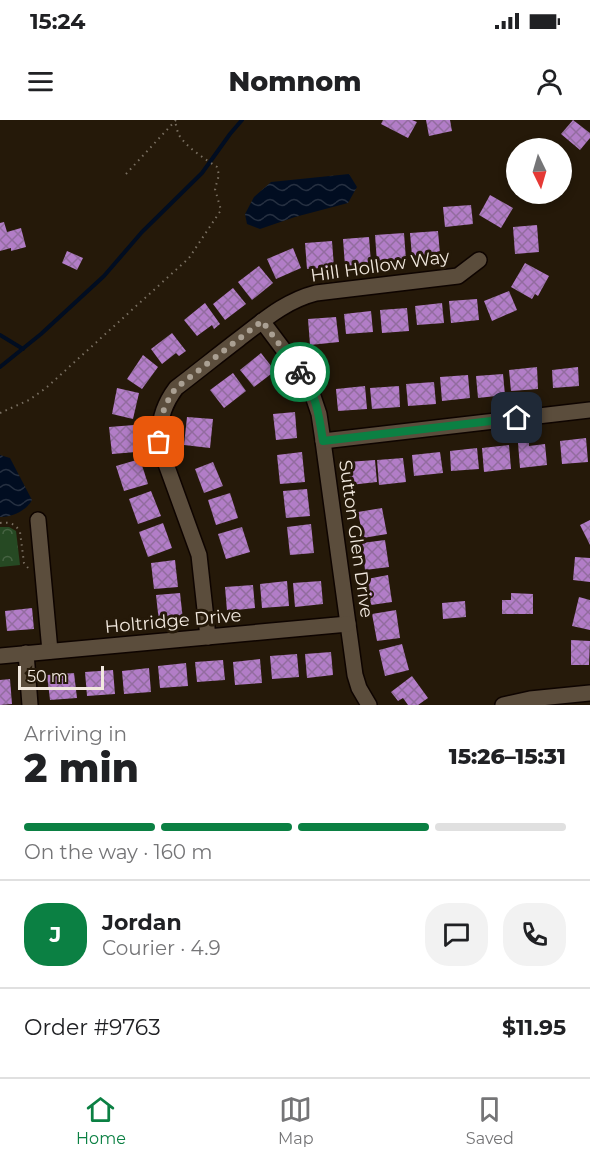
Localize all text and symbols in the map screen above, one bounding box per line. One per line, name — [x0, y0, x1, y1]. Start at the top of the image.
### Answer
text: 15:24 — [30, 8, 85, 35]
icon: menu — [24, 65, 57, 98]
text: Nomnom — [228, 65, 362, 98]
icon: person — [533, 65, 566, 98]
north arrow — [506, 138, 572, 204]
map controls — [506, 138, 572, 204]
street label: Hill Hollow Way — [309, 245, 451, 287]
courier — [270, 342, 330, 402]
icon: bike — [284, 356, 317, 389]
pin — [491, 392, 542, 443]
icon: home — [500, 401, 533, 434]
pin — [133, 416, 184, 467]
icon: bag — [142, 425, 175, 458]
street label: Sutton Glen Drive — [334, 459, 378, 619]
street label: Holtridge Drive — [104, 604, 242, 638]
scale bar — [18, 663, 104, 690]
text: 50 m — [27, 667, 68, 686]
text: Arriving in — [24, 722, 127, 746]
text: 15:26–15:31 — [449, 743, 566, 770]
text: 2 min — [24, 744, 139, 792]
text: On the way · 160 m — [24, 840, 213, 864]
button: chat — [425, 903, 488, 966]
button: phone — [503, 903, 566, 966]
text: Jordan — [102, 909, 182, 936]
text: J — [50, 921, 61, 948]
text: Courier · 4.9 — [102, 936, 221, 960]
text: Order #9763 — [24, 1014, 161, 1041]
text: $11.95 — [502, 1014, 566, 1041]
tab: Home — [76, 1093, 126, 1148]
tab: Map — [278, 1093, 314, 1148]
tab: Saved — [466, 1093, 514, 1148]

